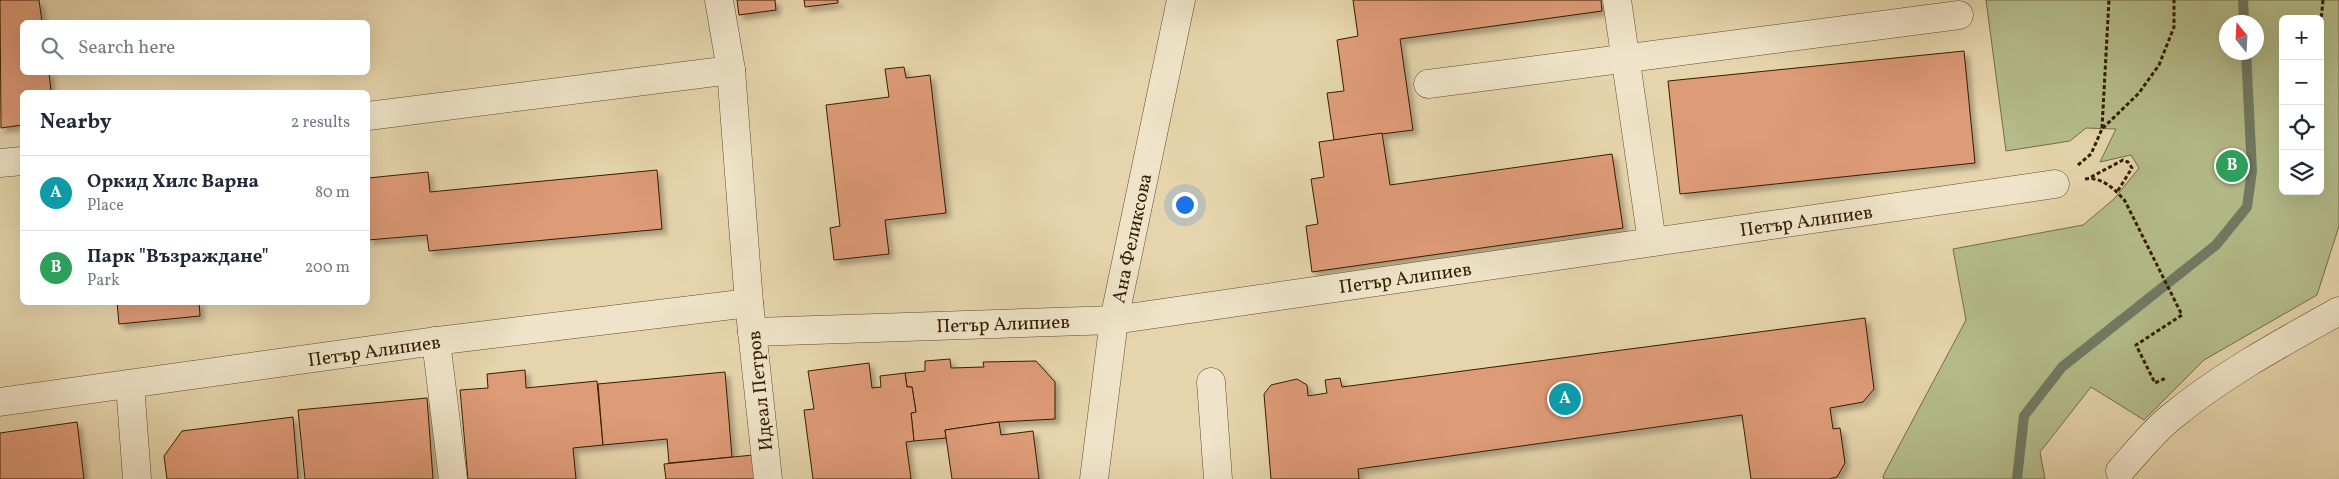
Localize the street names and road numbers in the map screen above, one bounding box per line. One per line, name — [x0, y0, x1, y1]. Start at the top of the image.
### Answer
street label: Ана Феликсова — [1107, 171, 1159, 306]
street label: Петър Алипиев — [1738, 200, 1874, 244]
street label: Петър Алипиев — [1337, 257, 1473, 301]
street label: Петър Алипиев — [936, 310, 1070, 340]
street label: Идеал Петров — [742, 329, 780, 452]
street label: Петър Алипиев — [306, 330, 442, 374]

